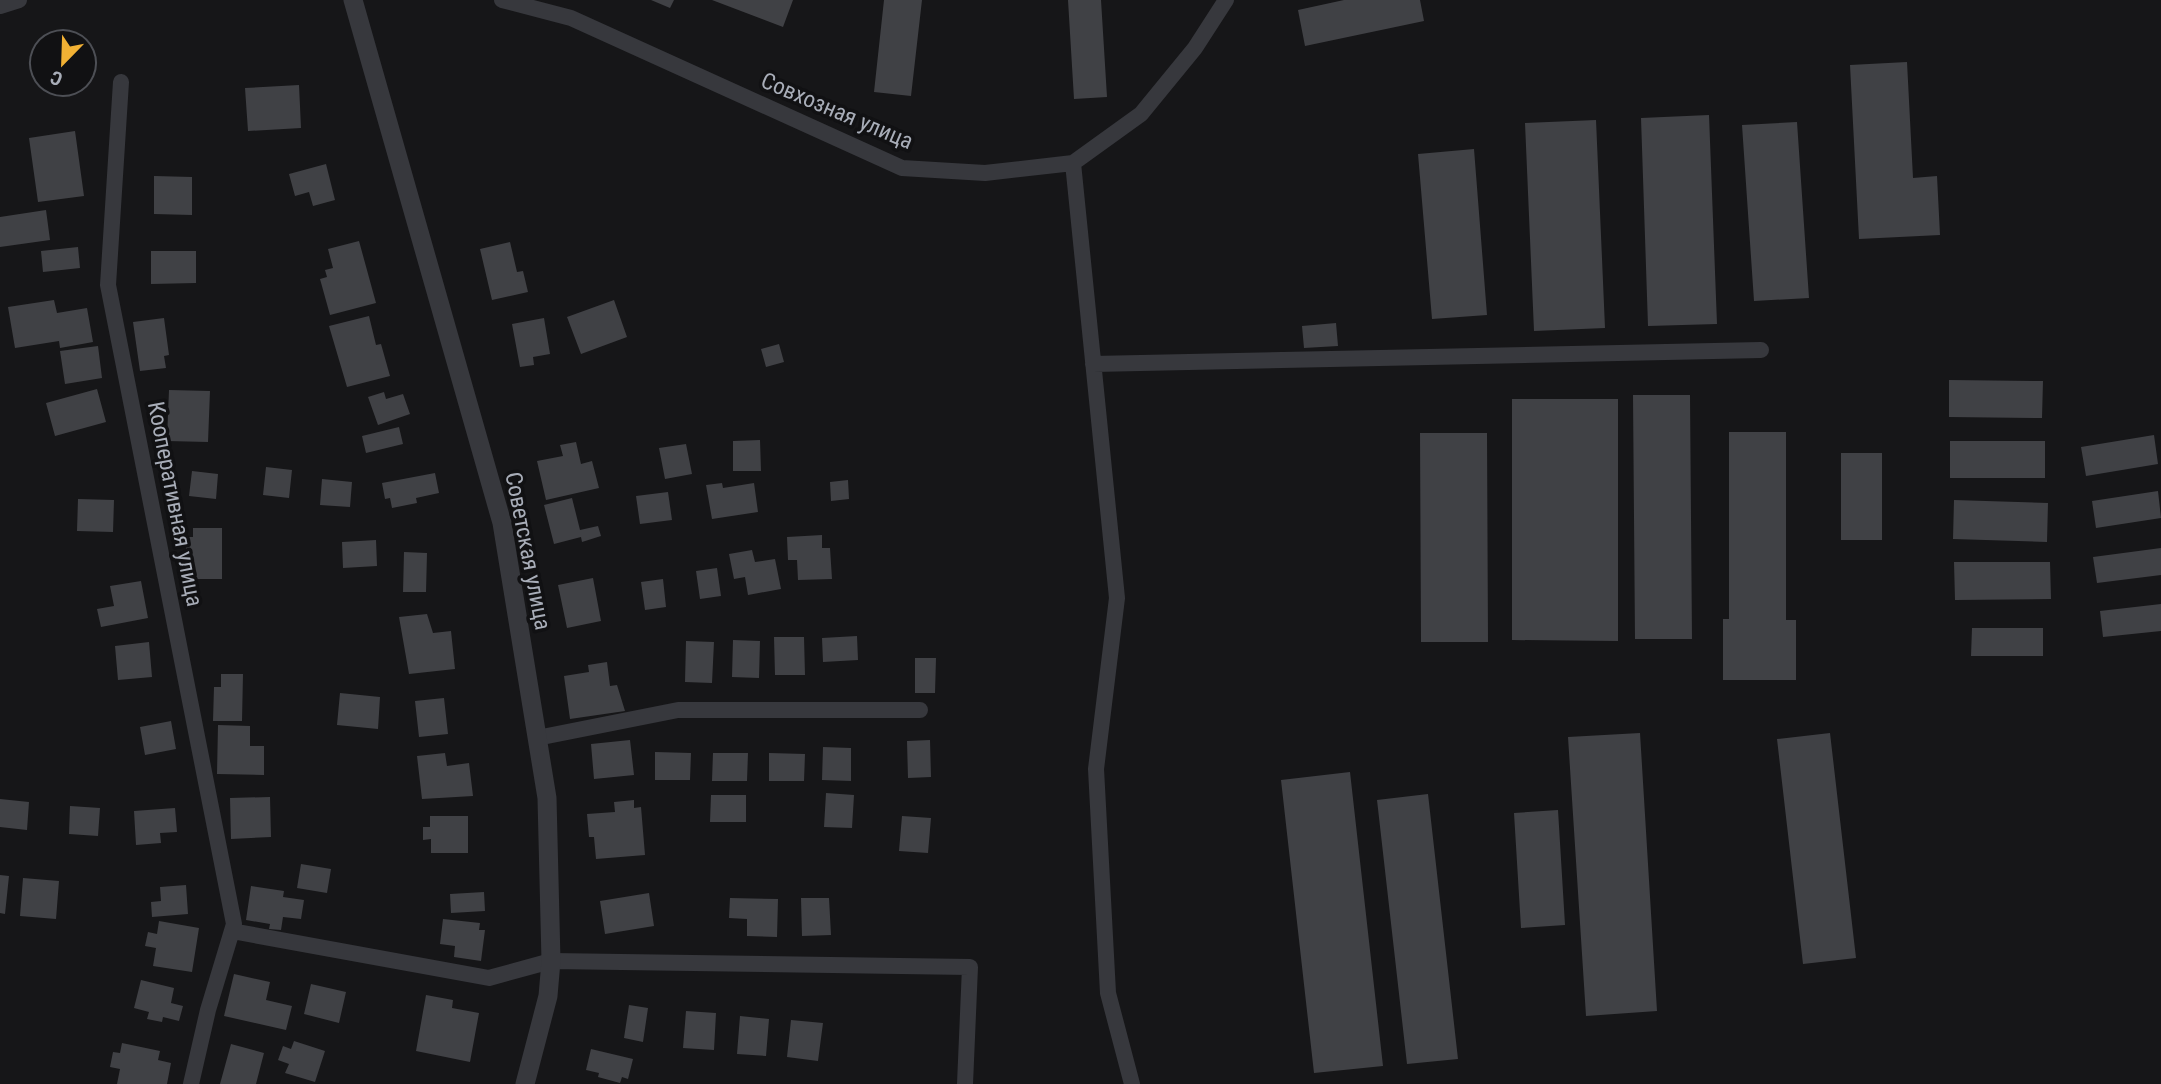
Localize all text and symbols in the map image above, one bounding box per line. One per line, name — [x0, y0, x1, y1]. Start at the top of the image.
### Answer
north arrow — [28, 28, 98, 98]
text: С — [47, 65, 66, 91]
street label: Совхозная улица — [757, 67, 917, 155]
street label: Кооперативная улица — [142, 399, 208, 609]
street label: Советская улица — [499, 470, 557, 632]

